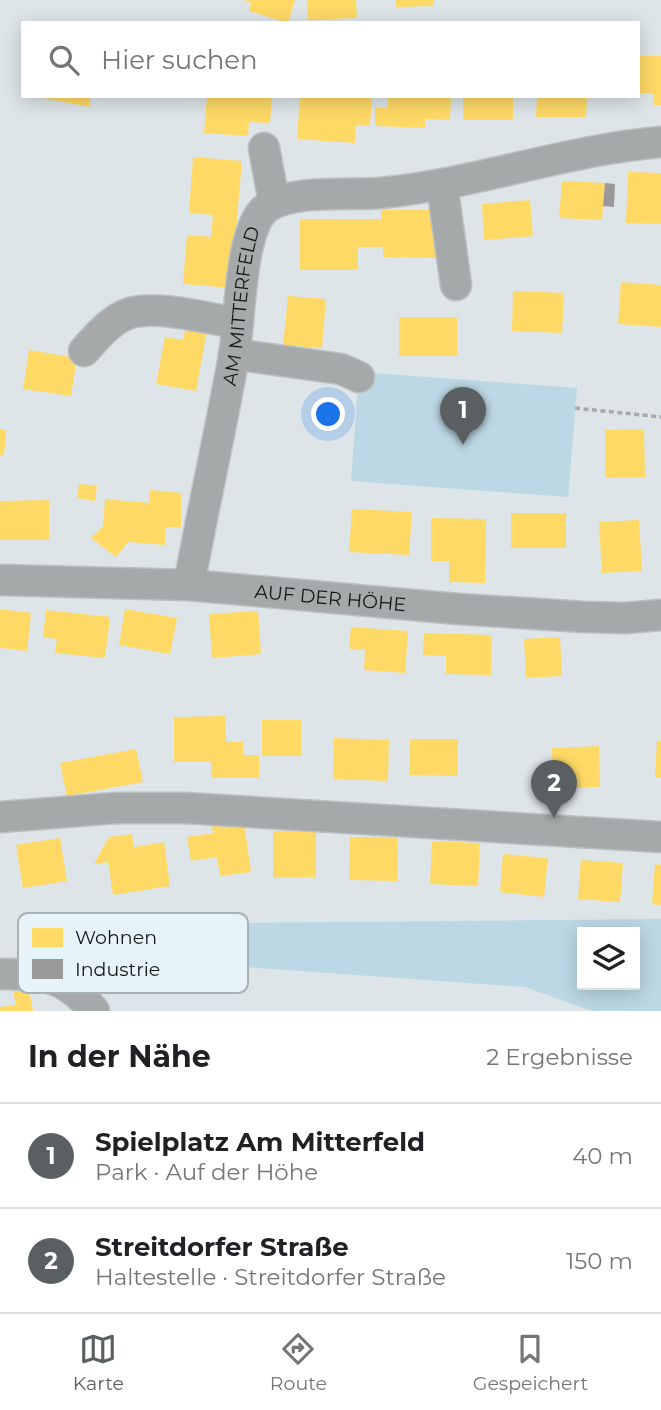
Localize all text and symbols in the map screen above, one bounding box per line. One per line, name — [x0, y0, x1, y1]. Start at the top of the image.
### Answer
search box — [21, 21, 640, 98]
icon: search — [45, 41, 83, 79]
text: Hier suchen — [101, 44, 258, 76]
street label: AM MITTERFELD — [217, 223, 264, 387]
pin: 1 — [440, 387, 486, 445]
your location — [311, 397, 345, 431]
street label: AUF DER HÖHE — [254, 579, 407, 616]
pin: 2 — [531, 760, 577, 818]
legend — [18, 913, 248, 993]
text: Wohnen — [75, 926, 157, 949]
map controls — [577, 927, 640, 990]
button: layers — [577, 927, 640, 990]
text: Industrie — [75, 958, 160, 981]
text: In der Nähe — [28, 1038, 211, 1075]
text: 2 Ergebnisse — [486, 1043, 633, 1071]
text: Spielplatz Am Mitterfeld — [95, 1126, 425, 1158]
text: 1 — [46, 1142, 56, 1170]
text: 40 m — [572, 1142, 633, 1170]
text: Park · Auf der Höhe — [95, 1158, 318, 1186]
text: Streitdorfer Straße — [95, 1231, 349, 1263]
text: 2 — [44, 1247, 58, 1275]
text: 150 m — [566, 1247, 633, 1275]
text: Haltestelle · Streitdorfer Straße — [95, 1263, 446, 1291]
tab: Karte — [73, 1330, 124, 1395]
tab: Route — [270, 1330, 327, 1395]
tab: Gespeichert — [473, 1330, 588, 1395]

